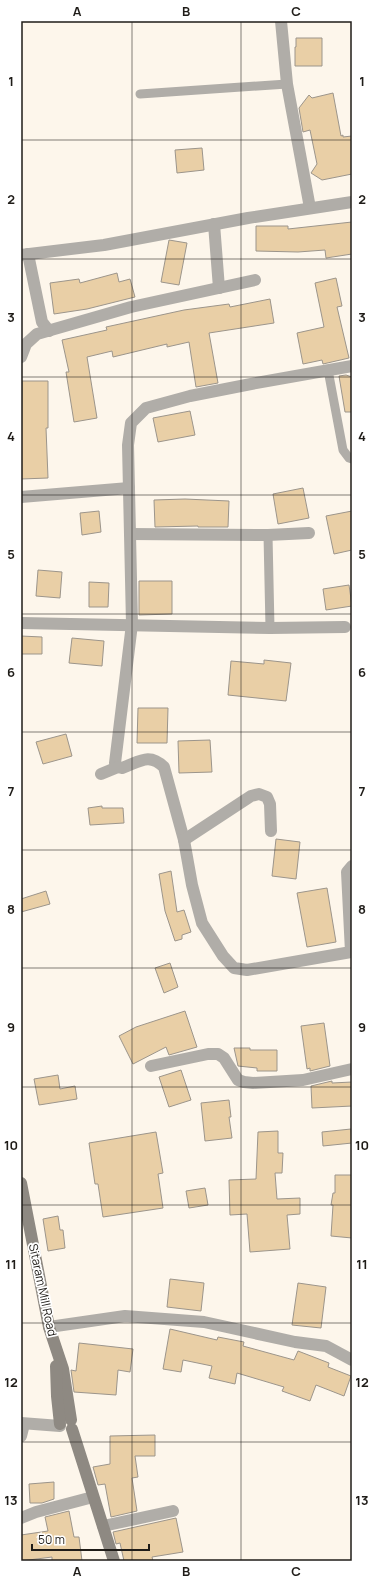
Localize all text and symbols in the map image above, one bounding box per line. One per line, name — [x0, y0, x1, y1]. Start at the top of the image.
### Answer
text: A — [73, 2, 82, 20]
text: B — [182, 2, 190, 20]
text: C — [291, 2, 301, 20]
text: 1 — [8, 72, 14, 90]
text: 1 — [359, 72, 365, 90]
text: 2 — [7, 190, 15, 208]
text: 2 — [358, 190, 366, 208]
text: 3 — [7, 308, 15, 326]
text: 3 — [358, 308, 366, 326]
text: 4 — [7, 427, 15, 445]
text: 4 — [358, 427, 366, 445]
text: 5 — [7, 545, 15, 563]
text: 5 — [358, 545, 366, 563]
text: 6 — [7, 663, 15, 681]
text: 6 — [358, 663, 366, 681]
text: 7 — [8, 782, 15, 800]
text: 7 — [359, 782, 366, 800]
text: 8 — [7, 900, 15, 918]
text: 8 — [358, 900, 366, 918]
text: 9 — [7, 1018, 15, 1036]
text: 9 — [358, 1018, 366, 1036]
text: 10 — [4, 1136, 18, 1154]
text: 10 — [355, 1136, 369, 1154]
street label: Sitaram Mill Road — [25, 1242, 61, 1338]
text: 11 — [5, 1255, 17, 1273]
text: 11 — [356, 1255, 368, 1273]
text: 12 — [4, 1373, 18, 1391]
text: 12 — [355, 1373, 369, 1391]
text: 13 — [4, 1491, 18, 1509]
text: 13 — [355, 1491, 369, 1509]
scale bar — [32, 1526, 149, 1552]
text: 50 m — [38, 1531, 65, 1548]
text: A — [73, 1562, 82, 1580]
text: B — [182, 1562, 190, 1580]
text: C — [291, 1562, 301, 1580]

